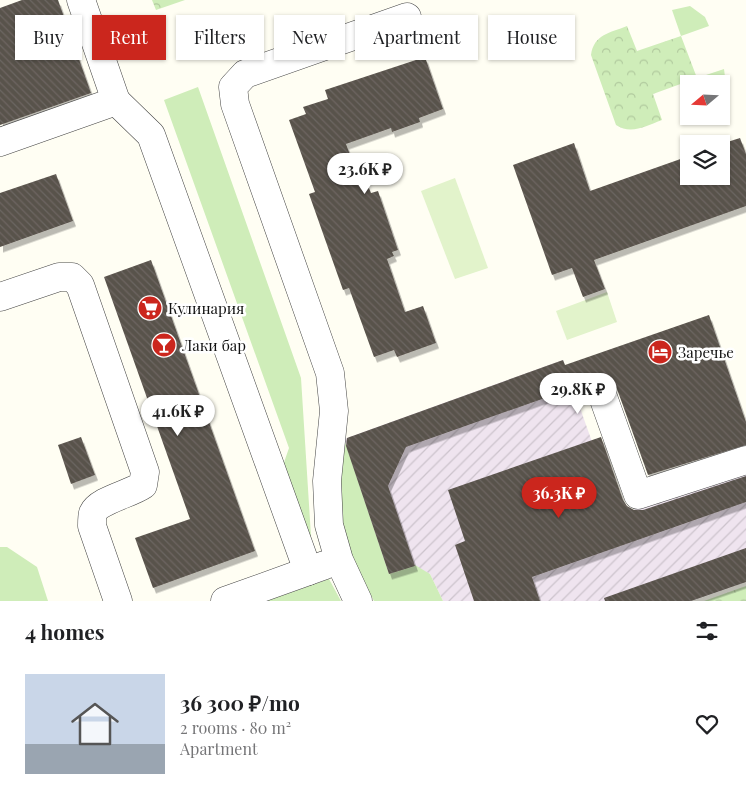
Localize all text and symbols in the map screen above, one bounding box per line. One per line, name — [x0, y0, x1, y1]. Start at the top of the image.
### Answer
chip: Buy — [15, 15, 82, 60]
chip: Rent — [92, 15, 166, 60]
chip: Filters — [176, 15, 264, 60]
chip: New — [274, 15, 345, 60]
chip: Apartment — [355, 15, 478, 60]
chip: House — [488, 15, 575, 60]
north arrow — [680, 75, 730, 125]
map controls — [680, 75, 730, 185]
button: layers — [680, 135, 730, 185]
pin: 23.6K ₽ — [319, 152, 411, 195]
text: 23.6K ₽ — [338, 158, 392, 179]
supermarket icon: Кулинария — [137, 295, 163, 321]
place label: Кулинария — [168, 298, 244, 318]
bar icon: Лаки бар — [151, 332, 177, 358]
place label: Лаки бар — [181, 335, 246, 355]
hotel icon: Заречье — [647, 339, 673, 365]
place label: Заречье — [678, 342, 734, 362]
pin: 29.8K ₽ — [532, 372, 624, 415]
text: 29.8K ₽ — [551, 378, 605, 399]
pin: 41.6K ₽ — [132, 394, 224, 437]
text: 41.6K ₽ — [152, 400, 204, 421]
pin: 36.3K ₽ — [513, 476, 605, 519]
text: 36.3K ₽ — [533, 482, 585, 503]
text: 4 homes — [25, 617, 104, 645]
icon: filters — [693, 617, 721, 645]
text: 36 300 ₽/mo — [180, 688, 300, 716]
icon: home — [65, 694, 125, 754]
icon: heart — [693, 710, 721, 738]
text: 2 rooms · 80 m² — [180, 717, 291, 738]
text: Apartment — [180, 738, 258, 759]

